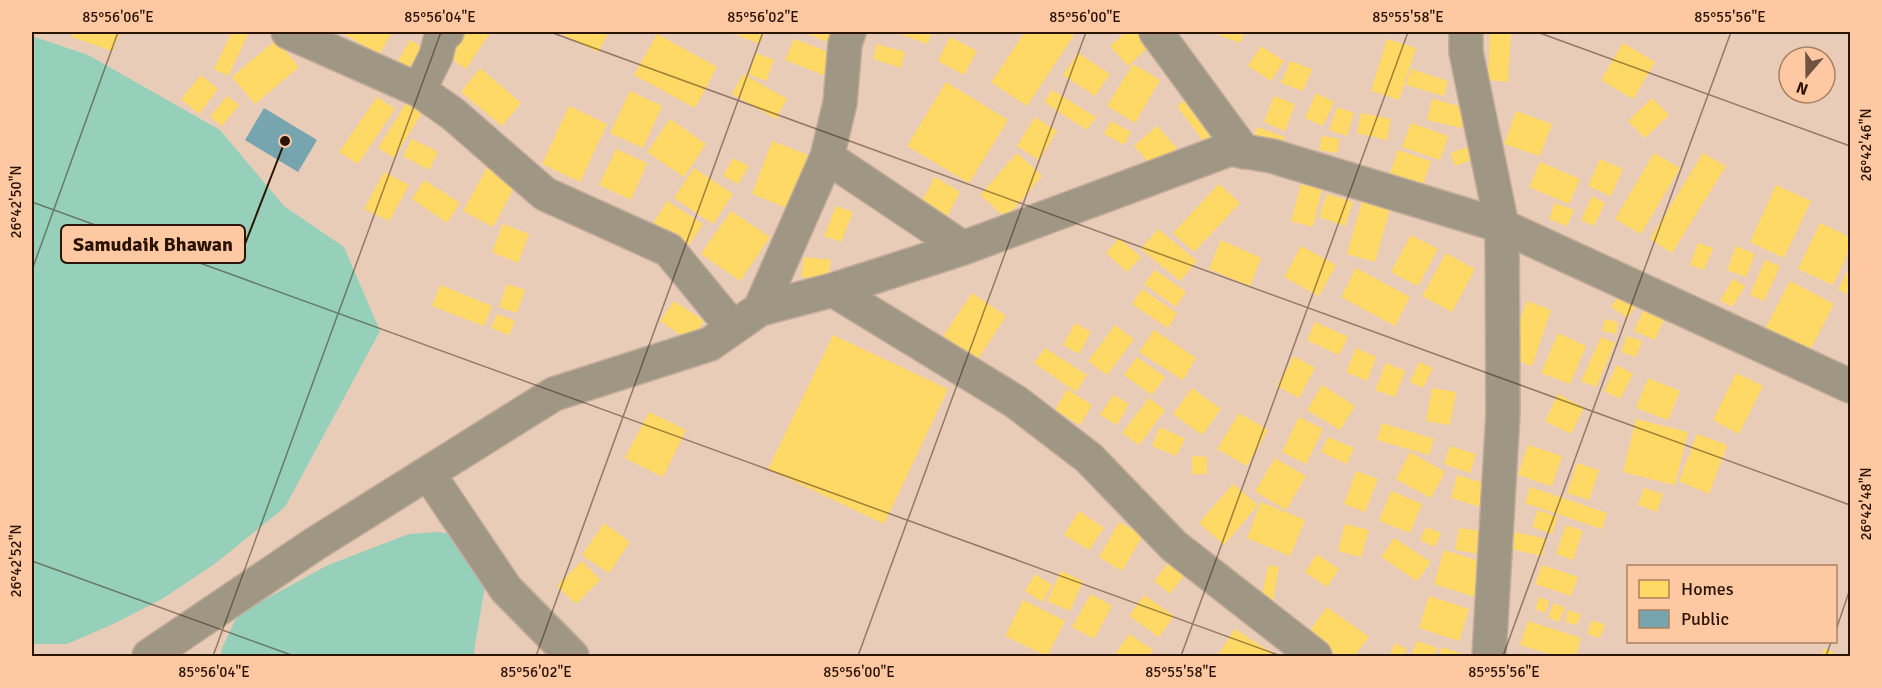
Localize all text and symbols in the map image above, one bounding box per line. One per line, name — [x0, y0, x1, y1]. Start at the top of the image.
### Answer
text: 85°56'06"E — [82, 8, 154, 26]
text: 85°56'04"E — [404, 8, 476, 26]
text: 85°56'02"E — [727, 8, 799, 26]
text: 85°56'00"E — [1049, 8, 1121, 26]
text: 85°55'58"E — [1372, 8, 1444, 26]
text: 85°55'56"E — [1694, 8, 1766, 26]
north arrow — [1777, 45, 1837, 105]
text: N — [1794, 77, 1811, 99]
text: 26°42'46"N — [1857, 108, 1875, 182]
text: 26°42'50"N — [7, 165, 25, 239]
callout: Samudaik Bhawan — [61, 225, 245, 263]
text: Samudaik Bhawan — [73, 232, 233, 257]
text: 26°42'48"N — [1857, 467, 1875, 541]
text: 26°42'52"N — [7, 524, 25, 598]
legend — [1627, 565, 1837, 643]
text: Homes — [1681, 578, 1734, 600]
text: Public — [1681, 608, 1729, 630]
text: 85°56'04"E — [178, 663, 250, 681]
text: 85°56'02"E — [500, 663, 572, 681]
text: 85°56'00"E — [823, 663, 895, 681]
text: 85°55'58"E — [1145, 663, 1217, 681]
text: 85°55'56"E — [1468, 663, 1540, 681]

